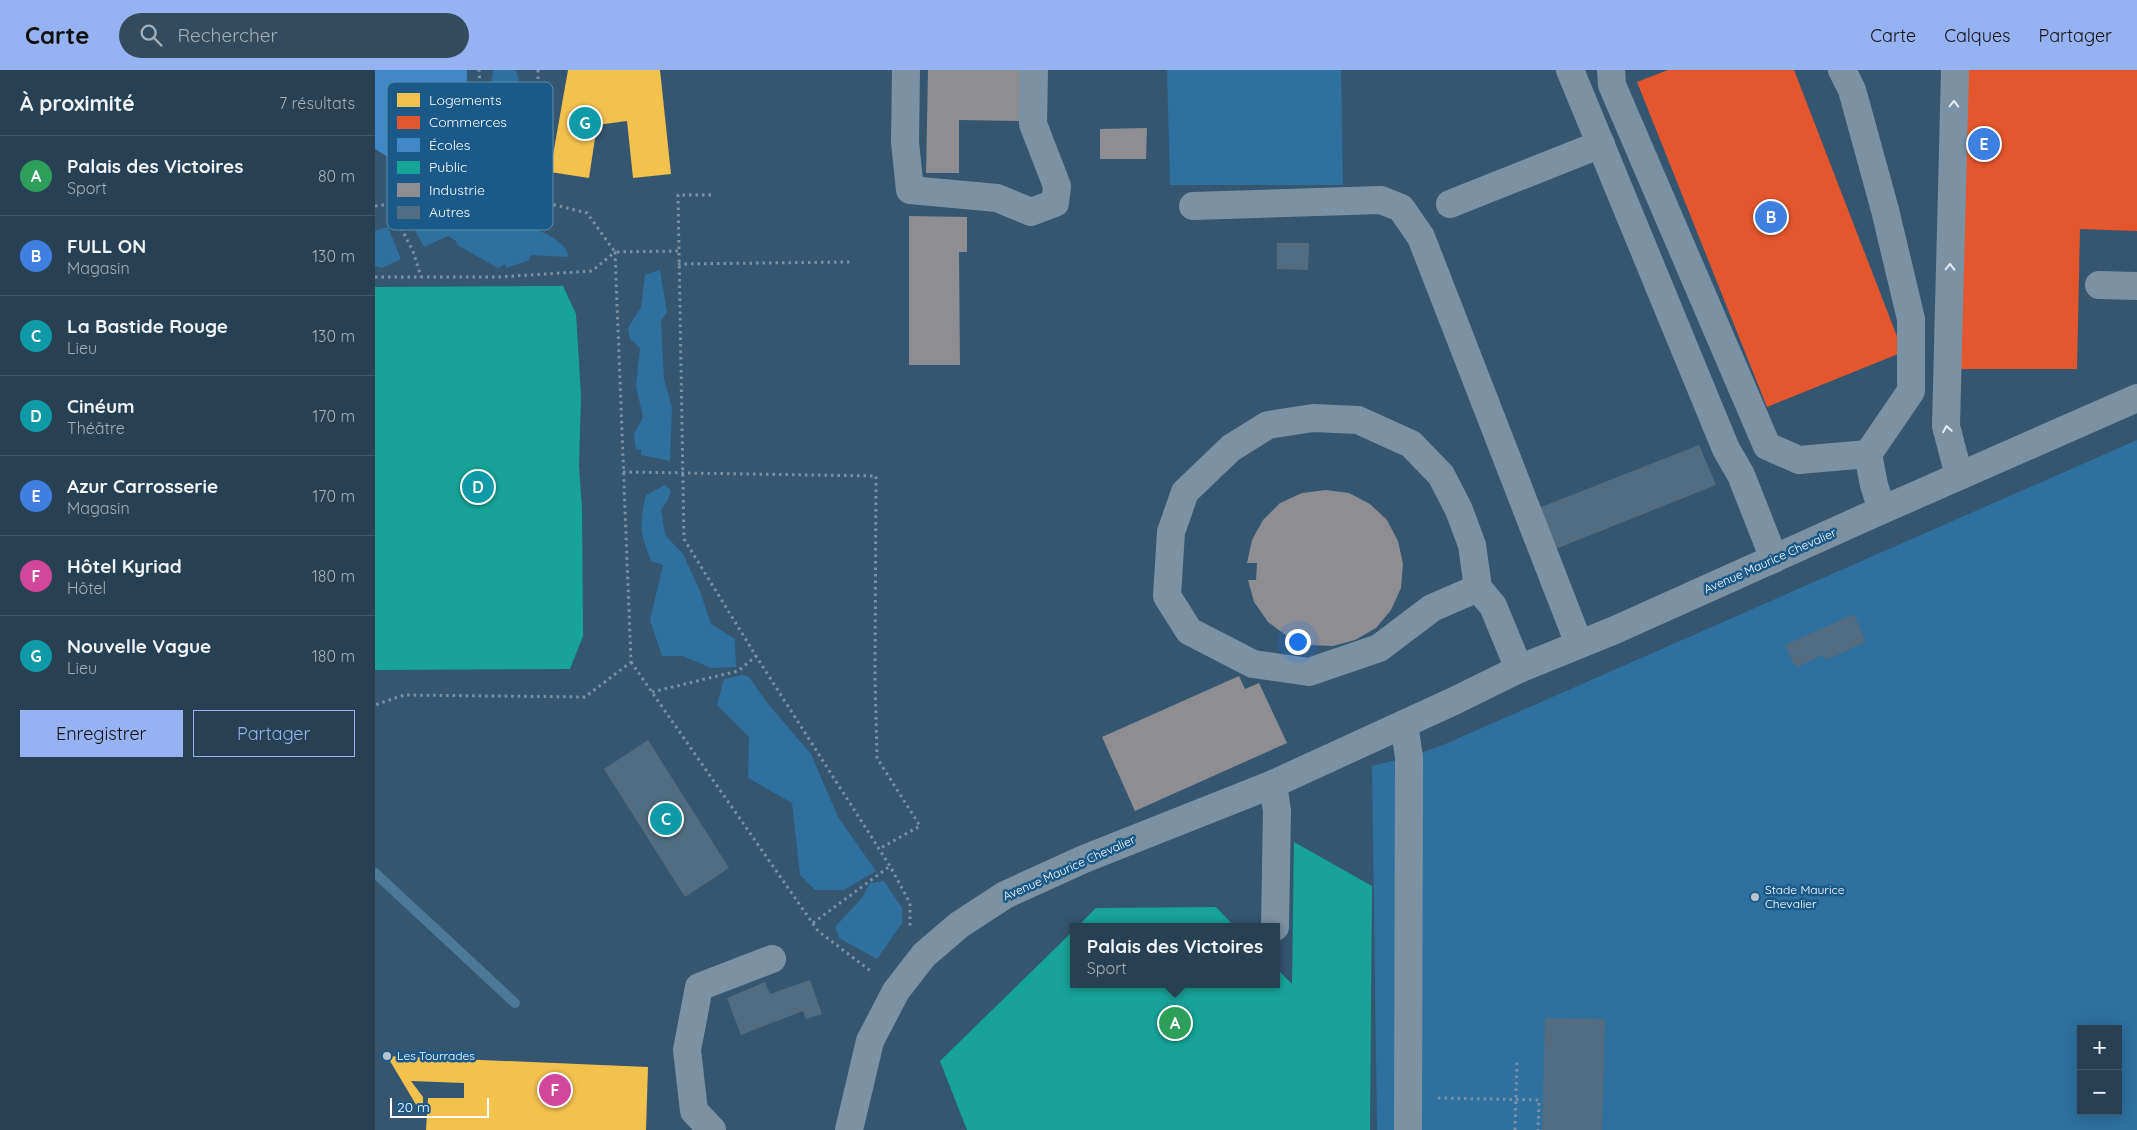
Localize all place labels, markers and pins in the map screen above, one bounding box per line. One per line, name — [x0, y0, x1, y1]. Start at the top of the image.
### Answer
pin: G — [569, 104, 601, 142]
pin: E — [1968, 125, 2000, 163]
pin: B — [1755, 198, 1787, 236]
pin: D — [462, 468, 494, 506]
pin: C — [650, 800, 682, 838]
place label: Stade Maurice Chevalier — [1765, 882, 1845, 911]
marker: Stade Maurice Chevalier — [1749, 891, 1761, 903]
pin: A — [1159, 1004, 1191, 1042]
place label: Les Tourrades — [397, 1048, 475, 1063]
marker: Les Tourrades — [381, 1050, 393, 1062]
pin: F — [539, 1071, 571, 1109]

